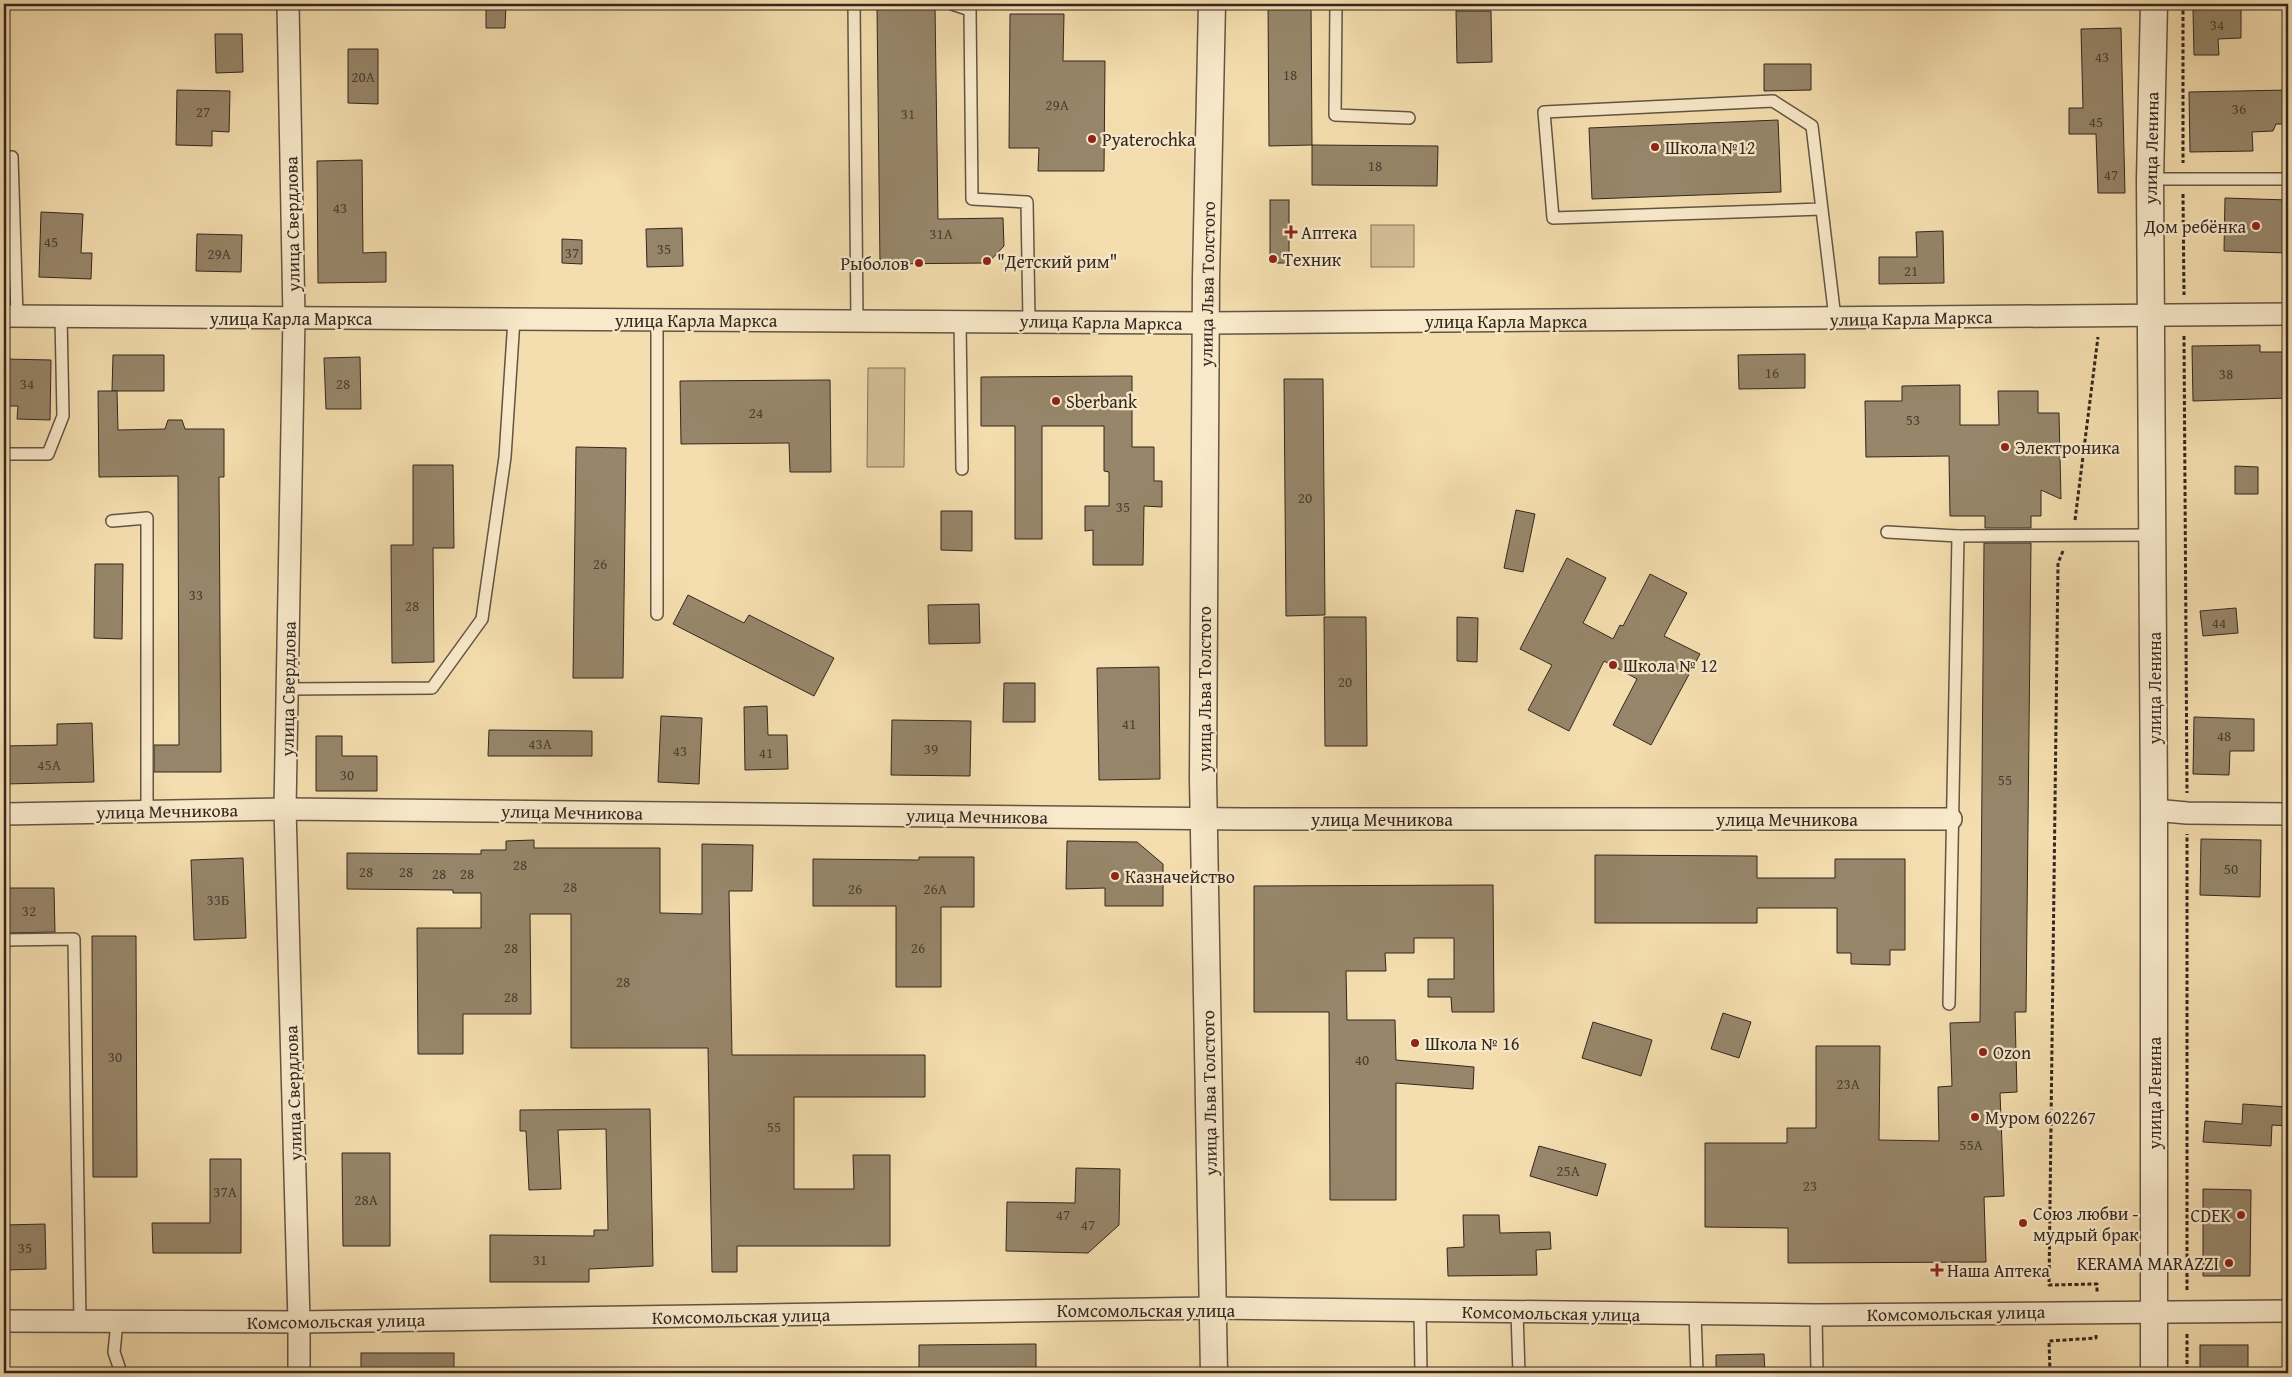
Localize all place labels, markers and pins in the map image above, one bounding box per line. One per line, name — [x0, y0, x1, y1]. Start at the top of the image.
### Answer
place label: Pyaterochka — [1102, 126, 1196, 153]
marker: Pyaterochka — [1086, 133, 1098, 145]
place label: Школа №12 — [1665, 134, 1755, 161]
marker: Школа №12 — [1649, 141, 1661, 153]
place label: Дом ребёнка — [2143, 213, 2246, 240]
place label: Аптека — [1301, 219, 1358, 246]
marker: Дом ребёнка — [2250, 220, 2262, 232]
marker: Аптека — [1285, 226, 1297, 238]
place label: Техник — [1283, 246, 1342, 273]
place label: "Детский рим" — [997, 248, 1118, 275]
place label: Рыболов — [840, 250, 909, 277]
marker: Техник — [1267, 253, 1279, 265]
marker: "Детский рим" — [981, 255, 993, 267]
marker: Рыболов — [913, 257, 925, 269]
place label: Sberbank — [1066, 388, 1138, 415]
marker: Sberbank — [1050, 395, 1062, 407]
place label: Электроника — [2015, 434, 2120, 461]
marker: Электроника — [1999, 441, 2011, 453]
place label: Школа № 12 — [1623, 652, 1717, 679]
marker: Школа № 12 — [1607, 659, 1619, 671]
place label: Казначейство — [1125, 863, 1235, 890]
marker: Казначейство — [1109, 870, 1121, 882]
place label: Школа № 16 — [1425, 1030, 1519, 1057]
marker: Школа № 16 — [1409, 1037, 1421, 1049]
place label: Ozon — [1993, 1039, 2031, 1066]
marker: Ozon — [1977, 1046, 1989, 1058]
place label: Муром 602267 — [1985, 1104, 2096, 1131]
marker: Муром 602267 — [1969, 1111, 1981, 1123]
place label: Союз любви - мудрый брак — [2033, 1200, 2139, 1248]
place label: CDEK — [2191, 1202, 2231, 1229]
marker: CDEK — [2235, 1209, 2247, 1221]
marker: Союз любви - мудрый брак — [2017, 1217, 2029, 1229]
place label: KERAMA MARAZZI — [2077, 1250, 2219, 1277]
place label: Наша Аптека — [1947, 1257, 2050, 1284]
marker: KERAMA MARAZZI — [2223, 1257, 2235, 1269]
marker: Наша Аптека — [1931, 1264, 1943, 1276]

